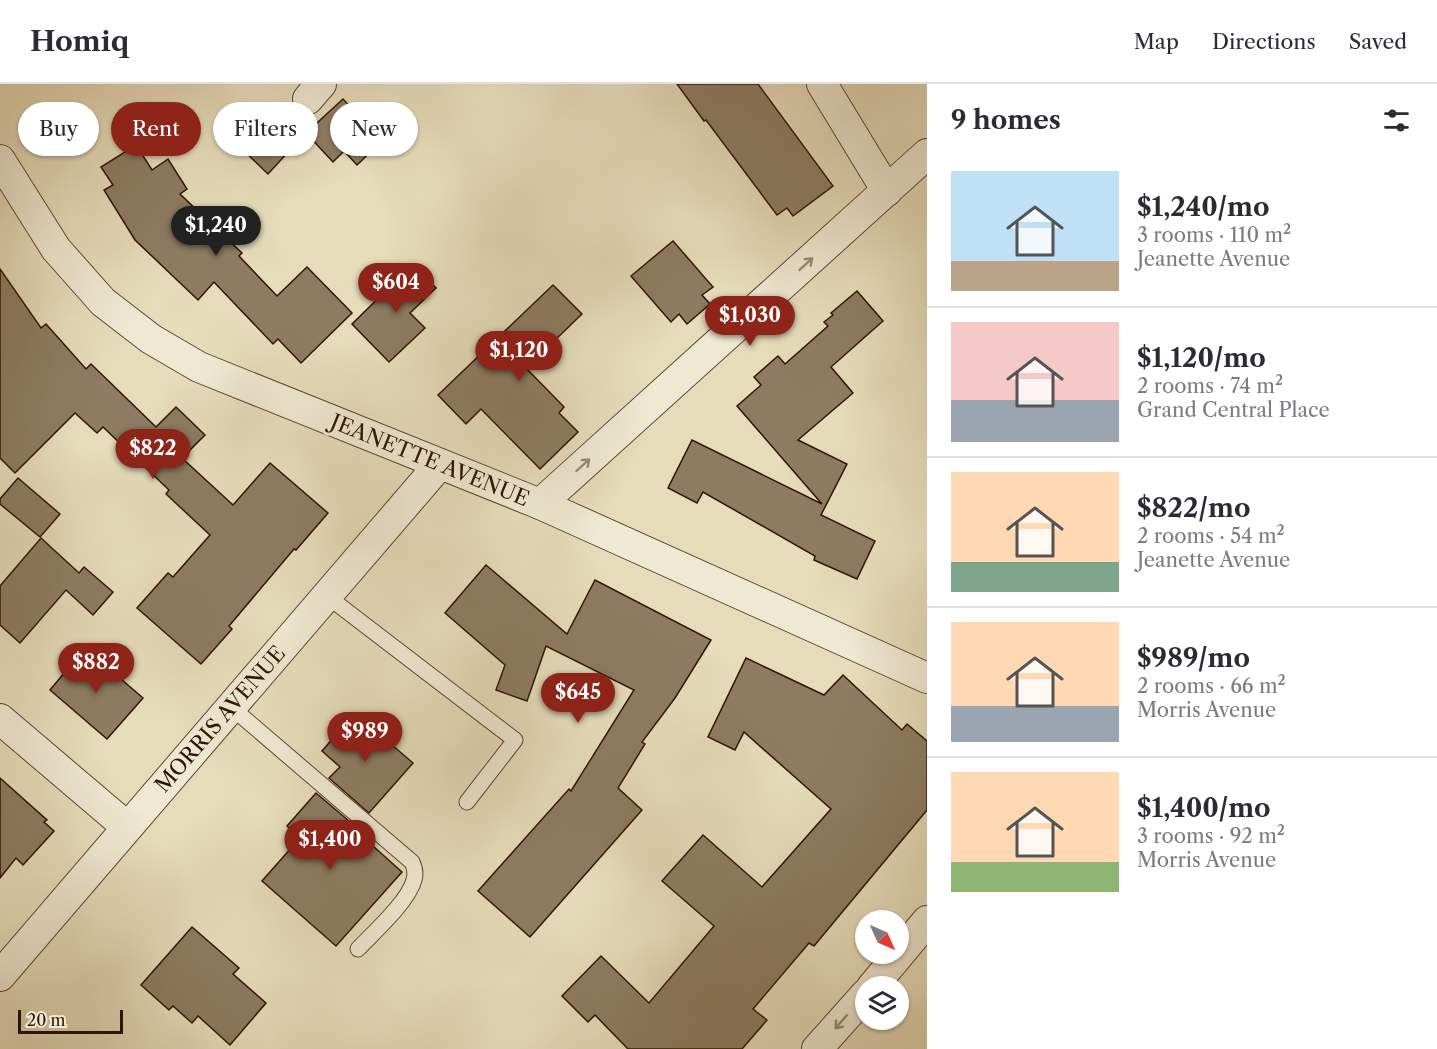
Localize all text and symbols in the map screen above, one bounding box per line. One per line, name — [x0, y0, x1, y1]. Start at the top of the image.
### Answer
text: Homiq — [30, 24, 129, 58]
text: Map — [1134, 29, 1179, 54]
text: Directions — [1212, 29, 1316, 54]
text: Saved — [1349, 29, 1407, 54]
chip: Buy — [18, 102, 99, 156]
chip: Rent — [111, 102, 201, 156]
chip: Filters — [213, 102, 318, 156]
chip: New — [330, 102, 418, 156]
text: 9 homes — [951, 104, 1061, 136]
icon: filters — [1380, 104, 1413, 137]
text: $1,240/mo — [1137, 191, 1269, 223]
icon: home — [999, 195, 1071, 267]
pin: $1,240 — [167, 206, 265, 257]
text: $1,240 — [185, 213, 247, 237]
text: 3 rooms · 110 m² — [1137, 223, 1291, 247]
text: Jeanette Avenue — [1137, 247, 1290, 271]
one-way arrow — [798, 257, 813, 271]
pin: $604 — [360, 263, 432, 314]
text: $604 — [372, 270, 420, 294]
pin: $1,030 — [701, 296, 799, 347]
text: $1,030 — [719, 303, 781, 327]
pin: $1,120 — [470, 331, 568, 382]
text: $1,120 — [489, 338, 549, 362]
text: $1,120/mo — [1137, 342, 1266, 374]
icon: home — [999, 346, 1071, 418]
text: 2 rooms · 74 m² — [1137, 374, 1283, 398]
text: Grand Central Place — [1137, 398, 1330, 422]
street label: JEANETTE AVENUE — [324, 408, 533, 511]
pin: $822 — [117, 429, 189, 480]
text: $822 — [129, 436, 177, 460]
one-way arrow — [575, 458, 590, 472]
text: $822/mo — [1137, 492, 1250, 524]
icon: home — [999, 496, 1071, 568]
text: 2 rooms · 54 m² — [1137, 524, 1285, 548]
text: Jeanette Avenue — [1137, 548, 1290, 572]
street label: MORRIS AVENUE — [150, 641, 290, 797]
text: $989/mo — [1137, 642, 1250, 674]
pin: $882 — [60, 643, 132, 694]
icon: home — [999, 646, 1071, 718]
text: $882 — [72, 650, 120, 674]
pin: $645 — [542, 673, 614, 724]
text: 2 rooms · 66 m² — [1137, 674, 1286, 698]
text: $645 — [555, 680, 601, 704]
text: Morris Avenue — [1137, 698, 1276, 722]
pin: $989 — [329, 712, 401, 763]
text: $989 — [341, 719, 389, 743]
text: $1,400/mo — [1137, 792, 1271, 824]
icon: home — [999, 796, 1071, 868]
pin: $1,400 — [281, 820, 379, 871]
text: 3 rooms · 92 m² — [1137, 824, 1285, 848]
text: $1,400 — [299, 827, 362, 851]
text: Morris Avenue — [1137, 848, 1276, 872]
north arrow — [855, 910, 909, 964]
map controls — [855, 910, 909, 1030]
button: layers — [855, 976, 909, 1030]
scale bar — [18, 1007, 123, 1034]
text: 20 m — [27, 1010, 66, 1030]
one-way arrow — [834, 1014, 848, 1029]

